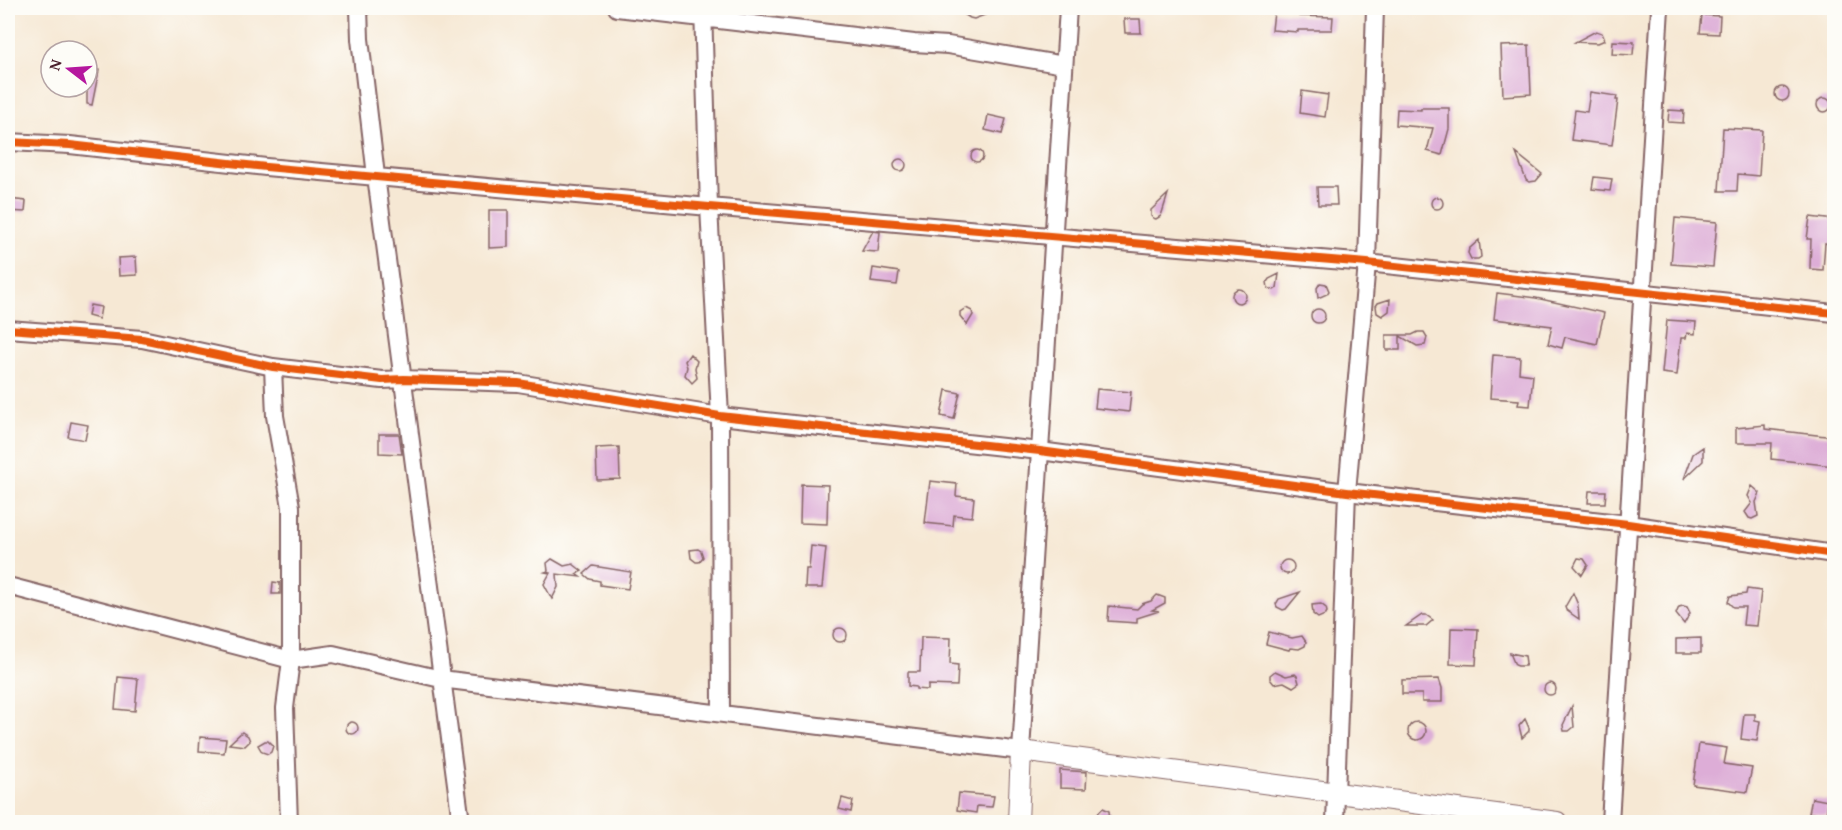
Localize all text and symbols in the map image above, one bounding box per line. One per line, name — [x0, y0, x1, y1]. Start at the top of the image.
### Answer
north arrow — [39, 39, 99, 99]
text: N — [42, 56, 68, 73]

